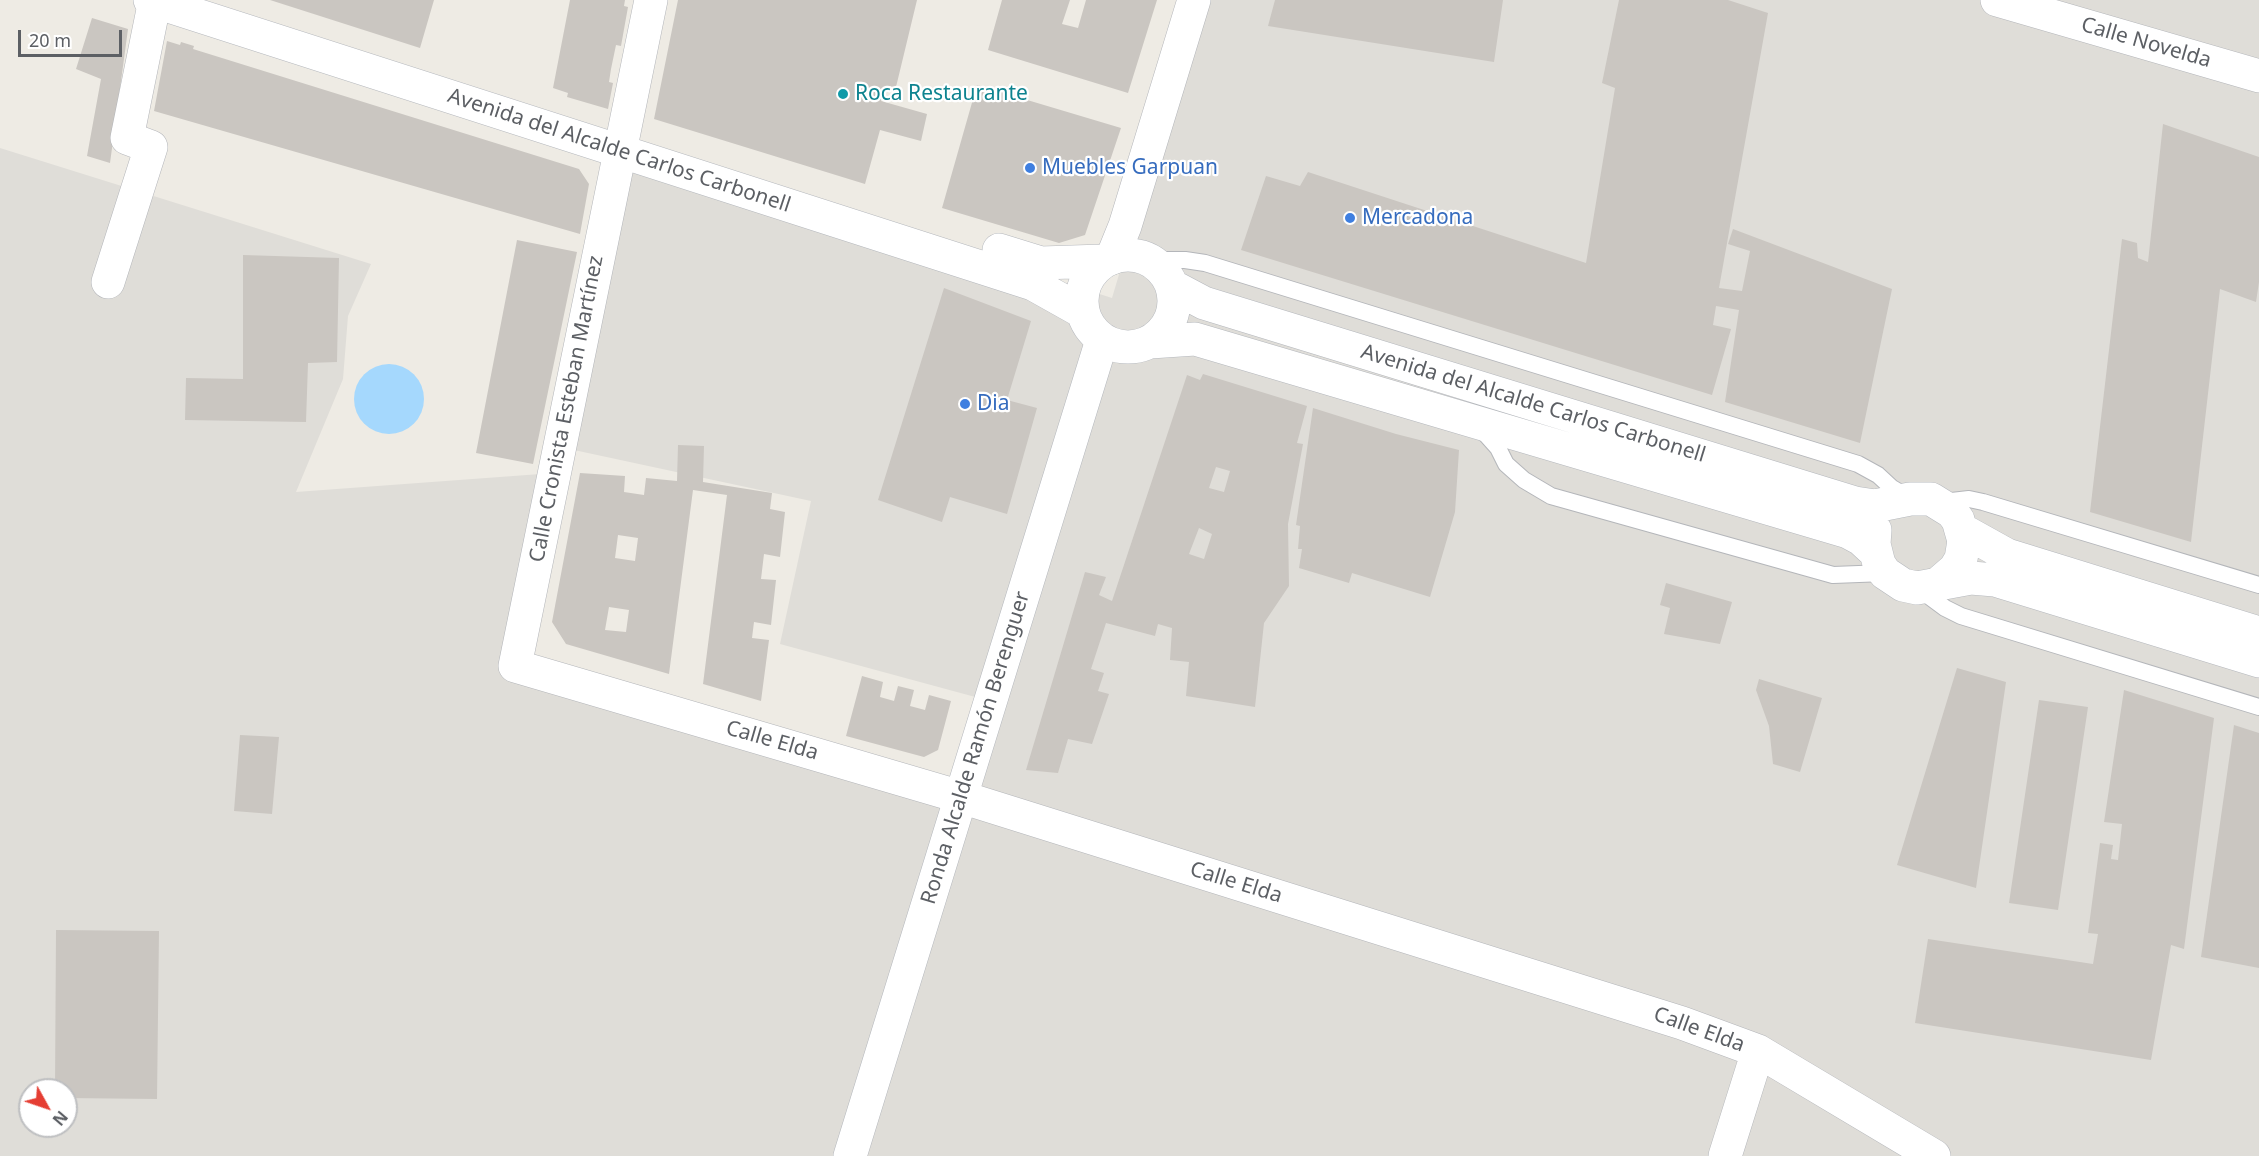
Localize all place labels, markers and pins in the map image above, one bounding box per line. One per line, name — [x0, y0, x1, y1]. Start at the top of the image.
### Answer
place label: Roca Restaurante — [855, 81, 1028, 107]
marker: Roca Restaurante — [836, 87, 850, 101]
place label: Muebles Garpuan — [1042, 155, 1218, 181]
marker: Muebles Garpuan — [1023, 161, 1037, 175]
place label: Mercadona — [1362, 205, 1473, 231]
marker: Mercadona — [1343, 211, 1357, 225]
place label: Dia — [977, 391, 1010, 417]
marker: Dia — [958, 397, 972, 411]

